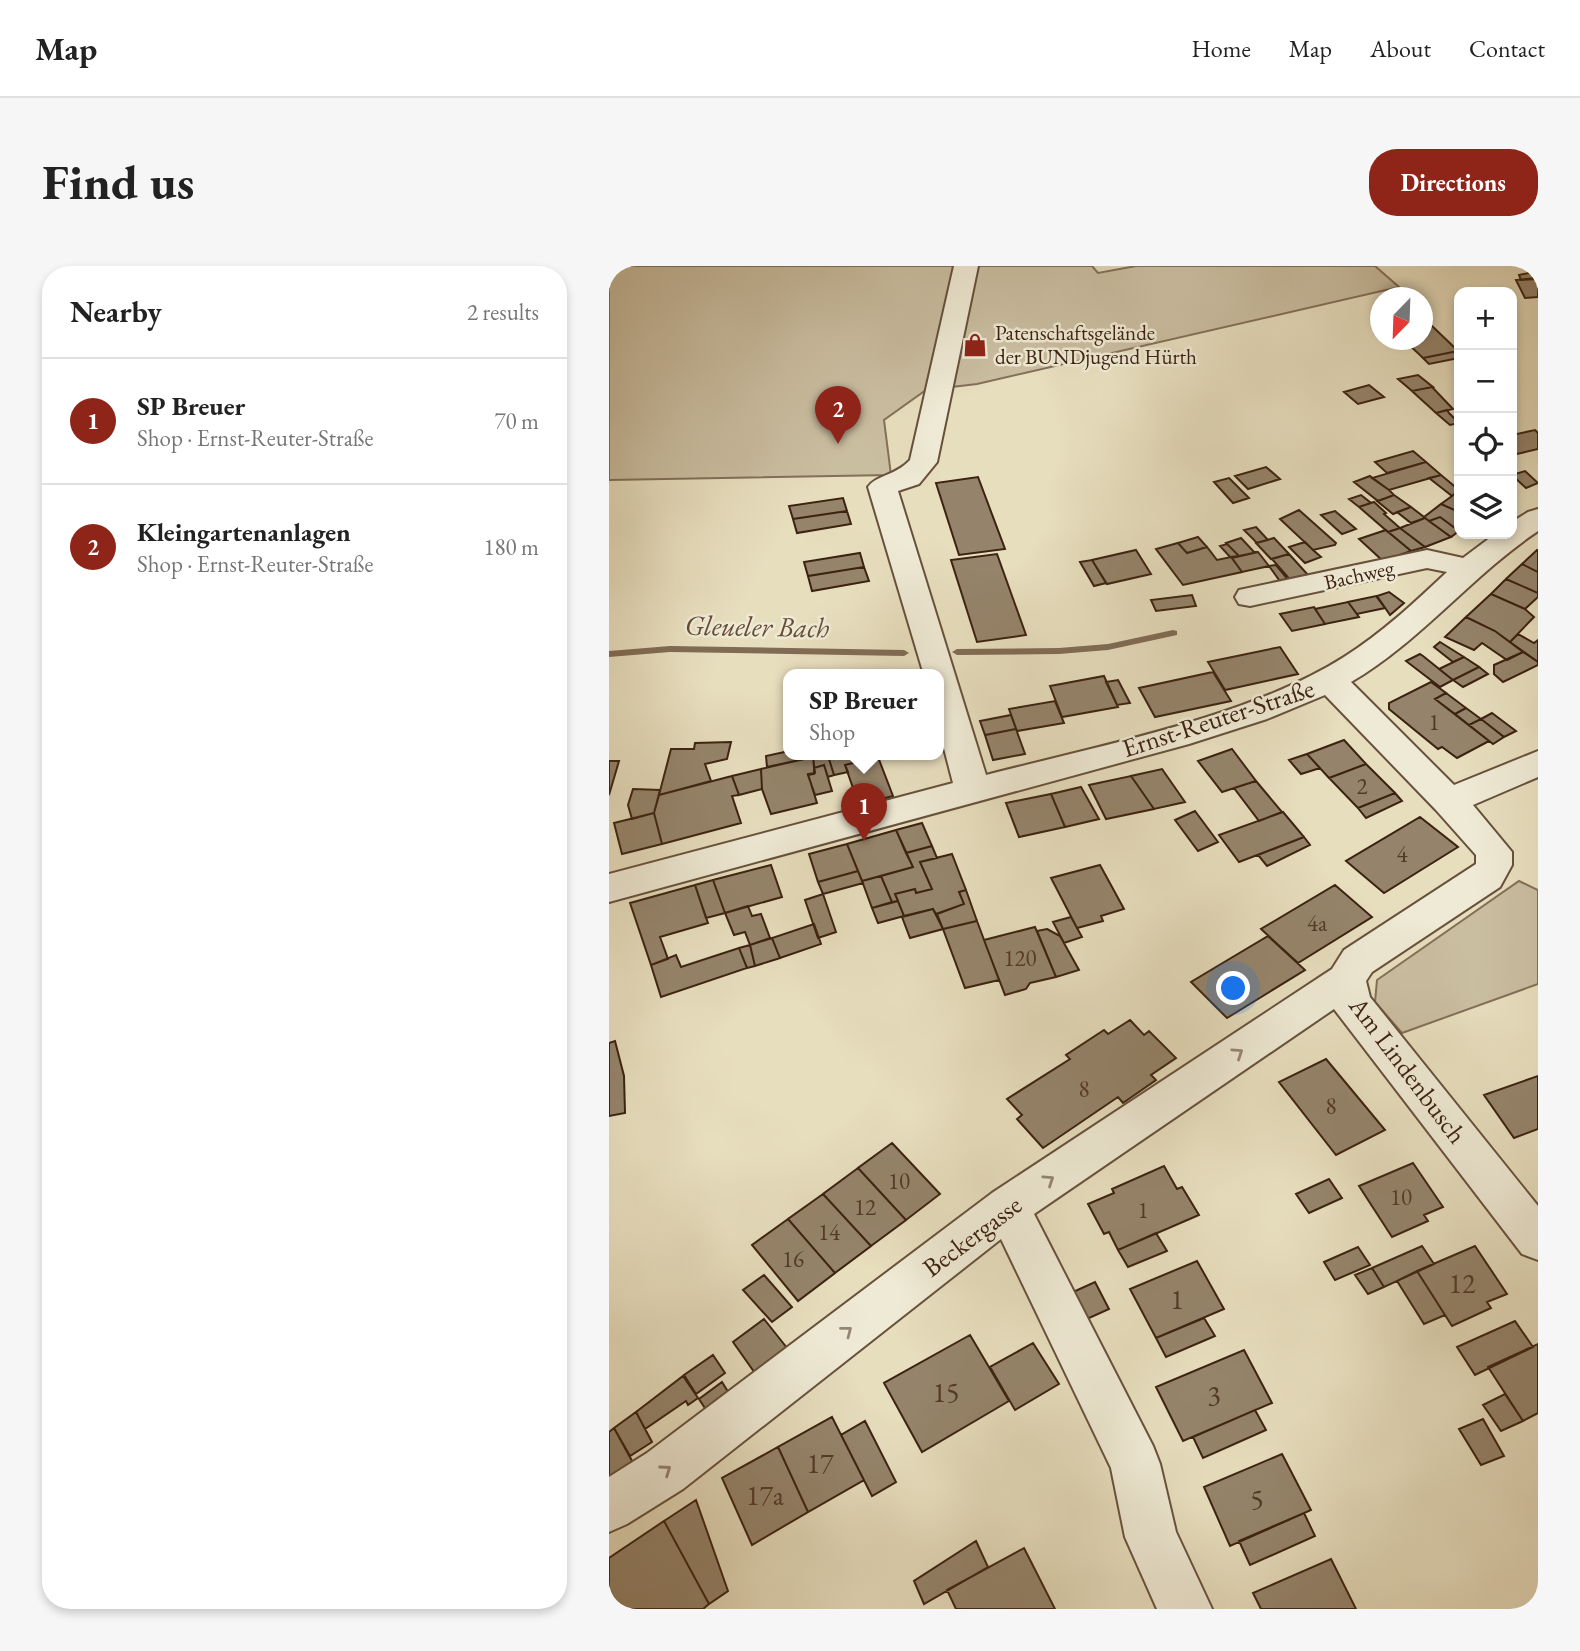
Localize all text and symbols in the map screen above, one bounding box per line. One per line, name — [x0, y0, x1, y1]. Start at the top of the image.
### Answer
text: Map — [35, 27, 97, 70]
text: Home — [1191, 33, 1251, 64]
text: Map — [1289, 33, 1332, 64]
text: About — [1370, 33, 1431, 64]
text: Contact — [1469, 33, 1545, 64]
button: Directions — [1369, 149, 1538, 216]
text: Find us — [42, 150, 194, 214]
north arrow — [1370, 287, 1433, 350]
map controls — [1454, 287, 1517, 539]
button: + — [1454, 287, 1517, 350]
text: Nearby — [70, 292, 162, 331]
text: 2 results — [467, 297, 539, 327]
place label: Patenschaftsgelände der BUNDjugend Hürth — [995, 319, 1197, 370]
shop icon: Patenschaftsgelände der BUNDjugend Hürth — [961, 331, 989, 359]
button: − — [1454, 350, 1517, 413]
pin: 2 — [815, 386, 861, 444]
text: SP Breuer — [137, 389, 245, 423]
text: 1 — [87, 406, 99, 436]
text: 70 m — [494, 406, 539, 436]
button: locate — [1454, 413, 1517, 476]
text: Shop · Ernst-Reuter-Straße — [137, 423, 373, 453]
button: layers — [1454, 476, 1517, 539]
text: Kleingartenanlagen — [137, 515, 351, 549]
text: 2 — [87, 532, 99, 562]
text: 180 m — [483, 532, 539, 562]
text: Shop · Ernst-Reuter-Straße — [137, 549, 373, 579]
street label: Bachweg — [1321, 553, 1397, 596]
water label: Gleueler Bach — [684, 607, 830, 645]
popup — [783, 669, 944, 760]
street label: Ernst-Reuter-Straße — [1118, 671, 1318, 765]
text: SP Breuer — [809, 683, 918, 717]
house number: 1 — [1428, 707, 1440, 737]
text: Shop — [809, 717, 855, 747]
house number: 2 — [1356, 771, 1368, 801]
pin: 1 — [841, 783, 887, 841]
house number: 4 — [1396, 839, 1408, 869]
house number: 4a — [1307, 908, 1328, 938]
house number: 120 — [1003, 943, 1037, 973]
your location — [1216, 971, 1250, 1005]
street label: Am Lindenbusch — [1341, 989, 1474, 1150]
one-way arrow — [1230, 1048, 1243, 1061]
house number: 8 — [1078, 1074, 1090, 1104]
house number: 8 — [1325, 1091, 1337, 1121]
house number: 10 — [888, 1166, 910, 1196]
one-way arrow — [1041, 1176, 1054, 1188]
house number: 10 — [1390, 1182, 1412, 1212]
street label: Beckergasse — [916, 1188, 1028, 1284]
house number: 12 — [854, 1192, 876, 1222]
house number: 1 — [1137, 1195, 1149, 1225]
house number: 14 — [818, 1217, 841, 1247]
house number: 16 — [782, 1244, 804, 1274]
house number: 12 — [1449, 1265, 1476, 1301]
house number: 1 — [1170, 1281, 1184, 1317]
one-way arrow — [839, 1327, 852, 1340]
house number: 15 — [933, 1374, 959, 1410]
house number: 3 — [1207, 1377, 1221, 1413]
house number: 17 — [807, 1445, 834, 1481]
one-way arrow — [658, 1465, 671, 1478]
house number: 17a — [746, 1477, 785, 1513]
house number: 5 — [1250, 1481, 1264, 1517]

